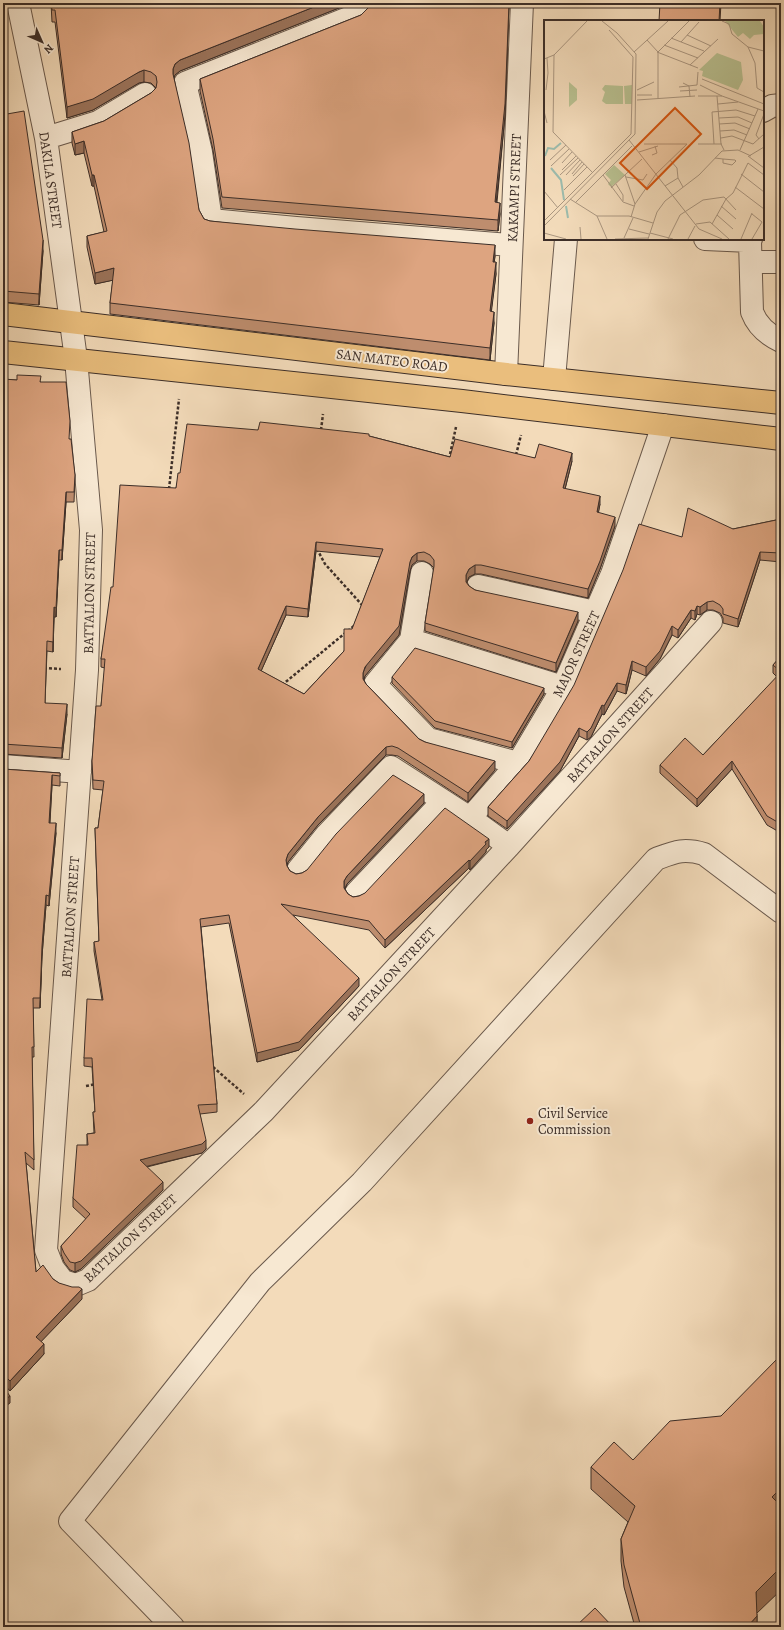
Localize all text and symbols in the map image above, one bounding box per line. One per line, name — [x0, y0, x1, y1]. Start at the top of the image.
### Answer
inset map — [544, 20, 764, 240]
north arrow — [22, 22, 62, 62]
text: N — [41, 41, 57, 57]
street label: DAKILA STREET — [34, 130, 67, 230]
street label: KAKAMPI STREET — [503, 133, 526, 243]
street label: SAN MATEO ROAD — [335, 344, 449, 377]
street label: BATTALION STREET — [79, 532, 100, 654]
street label: MAJOR STREET — [548, 608, 605, 701]
street label: BATTALION STREET — [563, 684, 658, 787]
street label: BATTALION STREET — [57, 855, 84, 978]
street label: BATTALION STREET — [343, 923, 440, 1025]
place label: Civil Service Commission — [538, 1104, 611, 1139]
marker: Civil Service Commission — [525, 1116, 535, 1126]
street label: BATTALION STREET — [79, 1190, 182, 1287]

